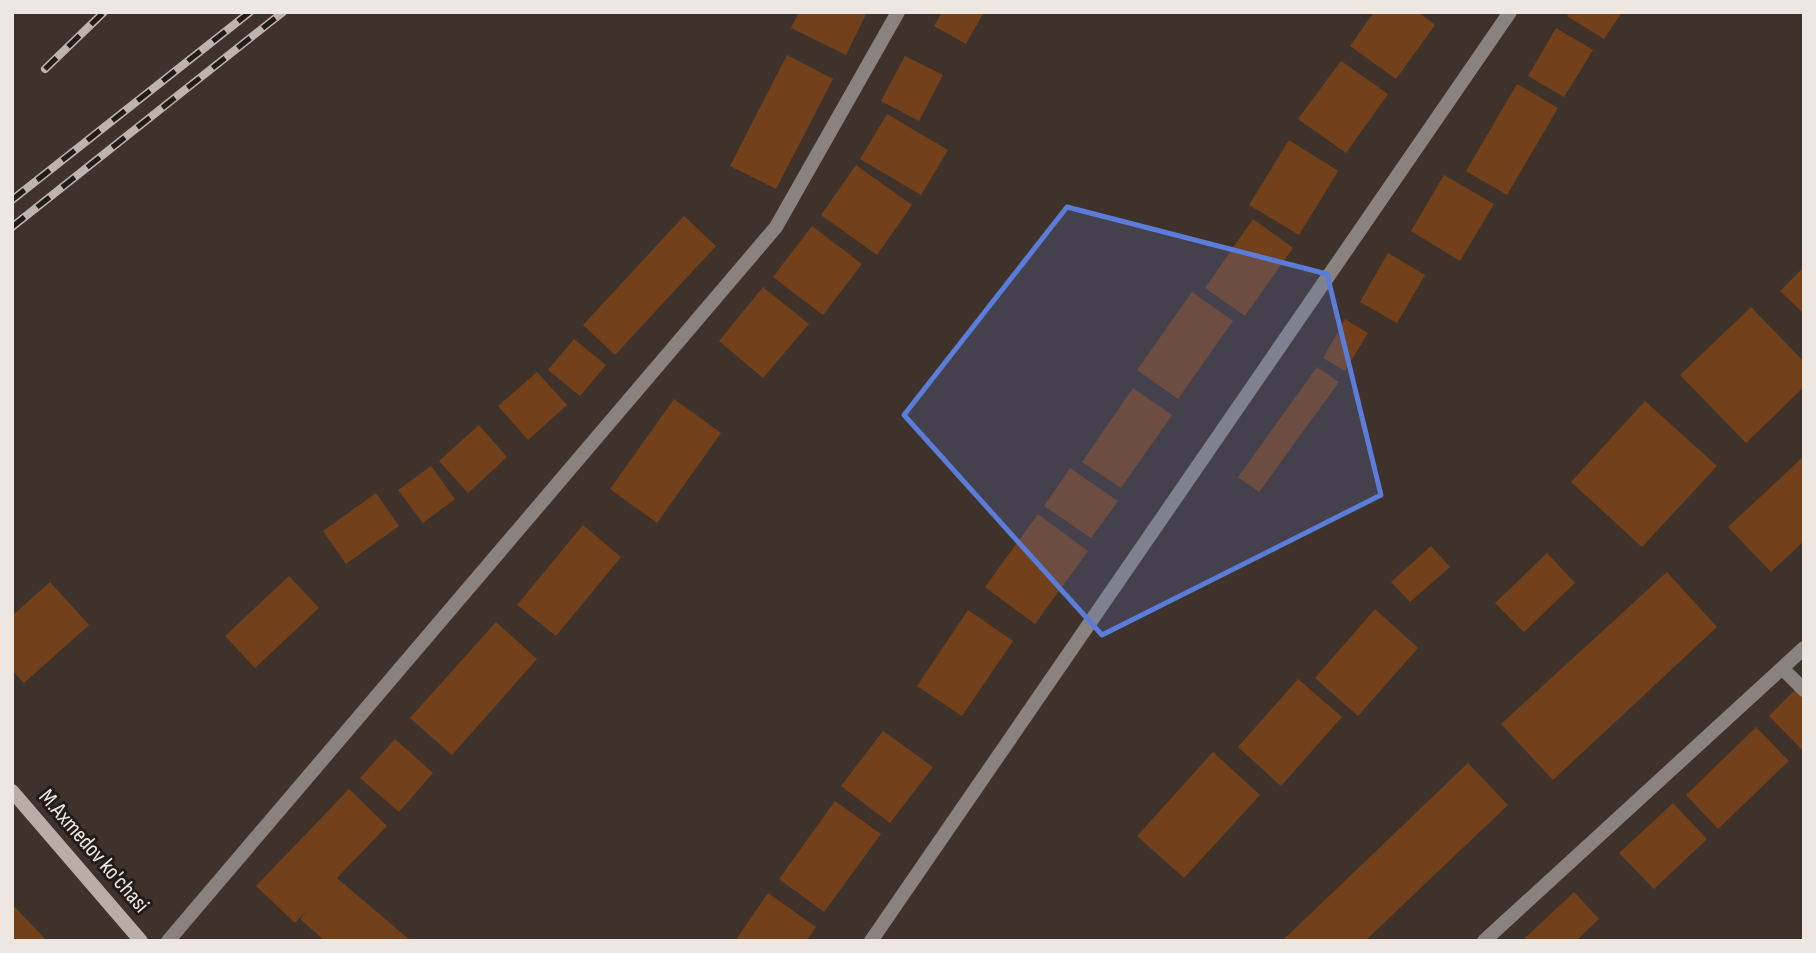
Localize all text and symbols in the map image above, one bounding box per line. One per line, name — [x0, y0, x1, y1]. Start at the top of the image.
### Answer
street label: M.Axmedov ko'chasi — [33, 784, 155, 918]

